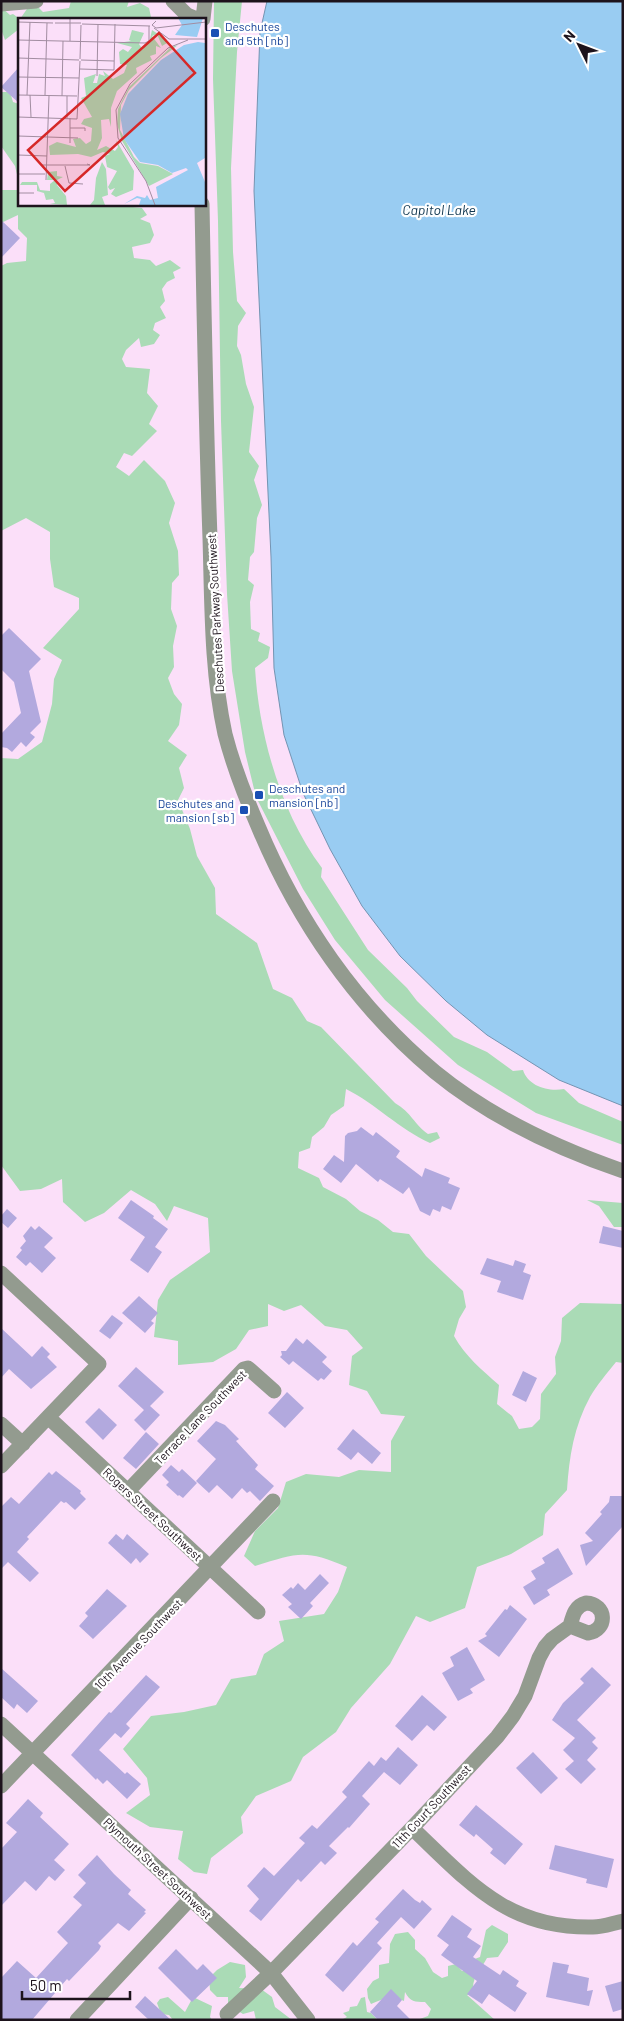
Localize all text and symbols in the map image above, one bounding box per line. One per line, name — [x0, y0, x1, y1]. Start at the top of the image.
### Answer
inset map — [18, 18, 205, 205]
place label: Deschutes and 5th [nb] — [225, 19, 288, 47]
north arrow — [554, 20, 604, 70]
marker: Deschutes and 5th [nb] — [209, 27, 221, 39]
text: N — [560, 27, 578, 45]
water label: Capitol Lake — [402, 201, 476, 218]
street label: Deschutes Parkway Southwest — [204, 533, 226, 693]
place label: Deschutes and mansion [nb] — [269, 781, 345, 809]
marker: Deschutes and mansion [nb] — [253, 789, 265, 801]
place label: Deschutes and mansion [sb] — [158, 796, 234, 824]
marker: Deschutes and mansion [sb] — [238, 804, 250, 816]
street label: Terrace Lane Southwest — [151, 1367, 249, 1467]
street label: Rogers Street Southwest — [101, 1465, 205, 1563]
street label: 10th Avenue Southwest — [91, 1596, 185, 1692]
street label: 11th Court Southwest — [389, 1761, 473, 1851]
street label: Plymouth Street Southwest — [101, 1814, 215, 1922]
scale bar — [22, 1968, 130, 2000]
text: 50 m — [30, 1976, 62, 1994]

